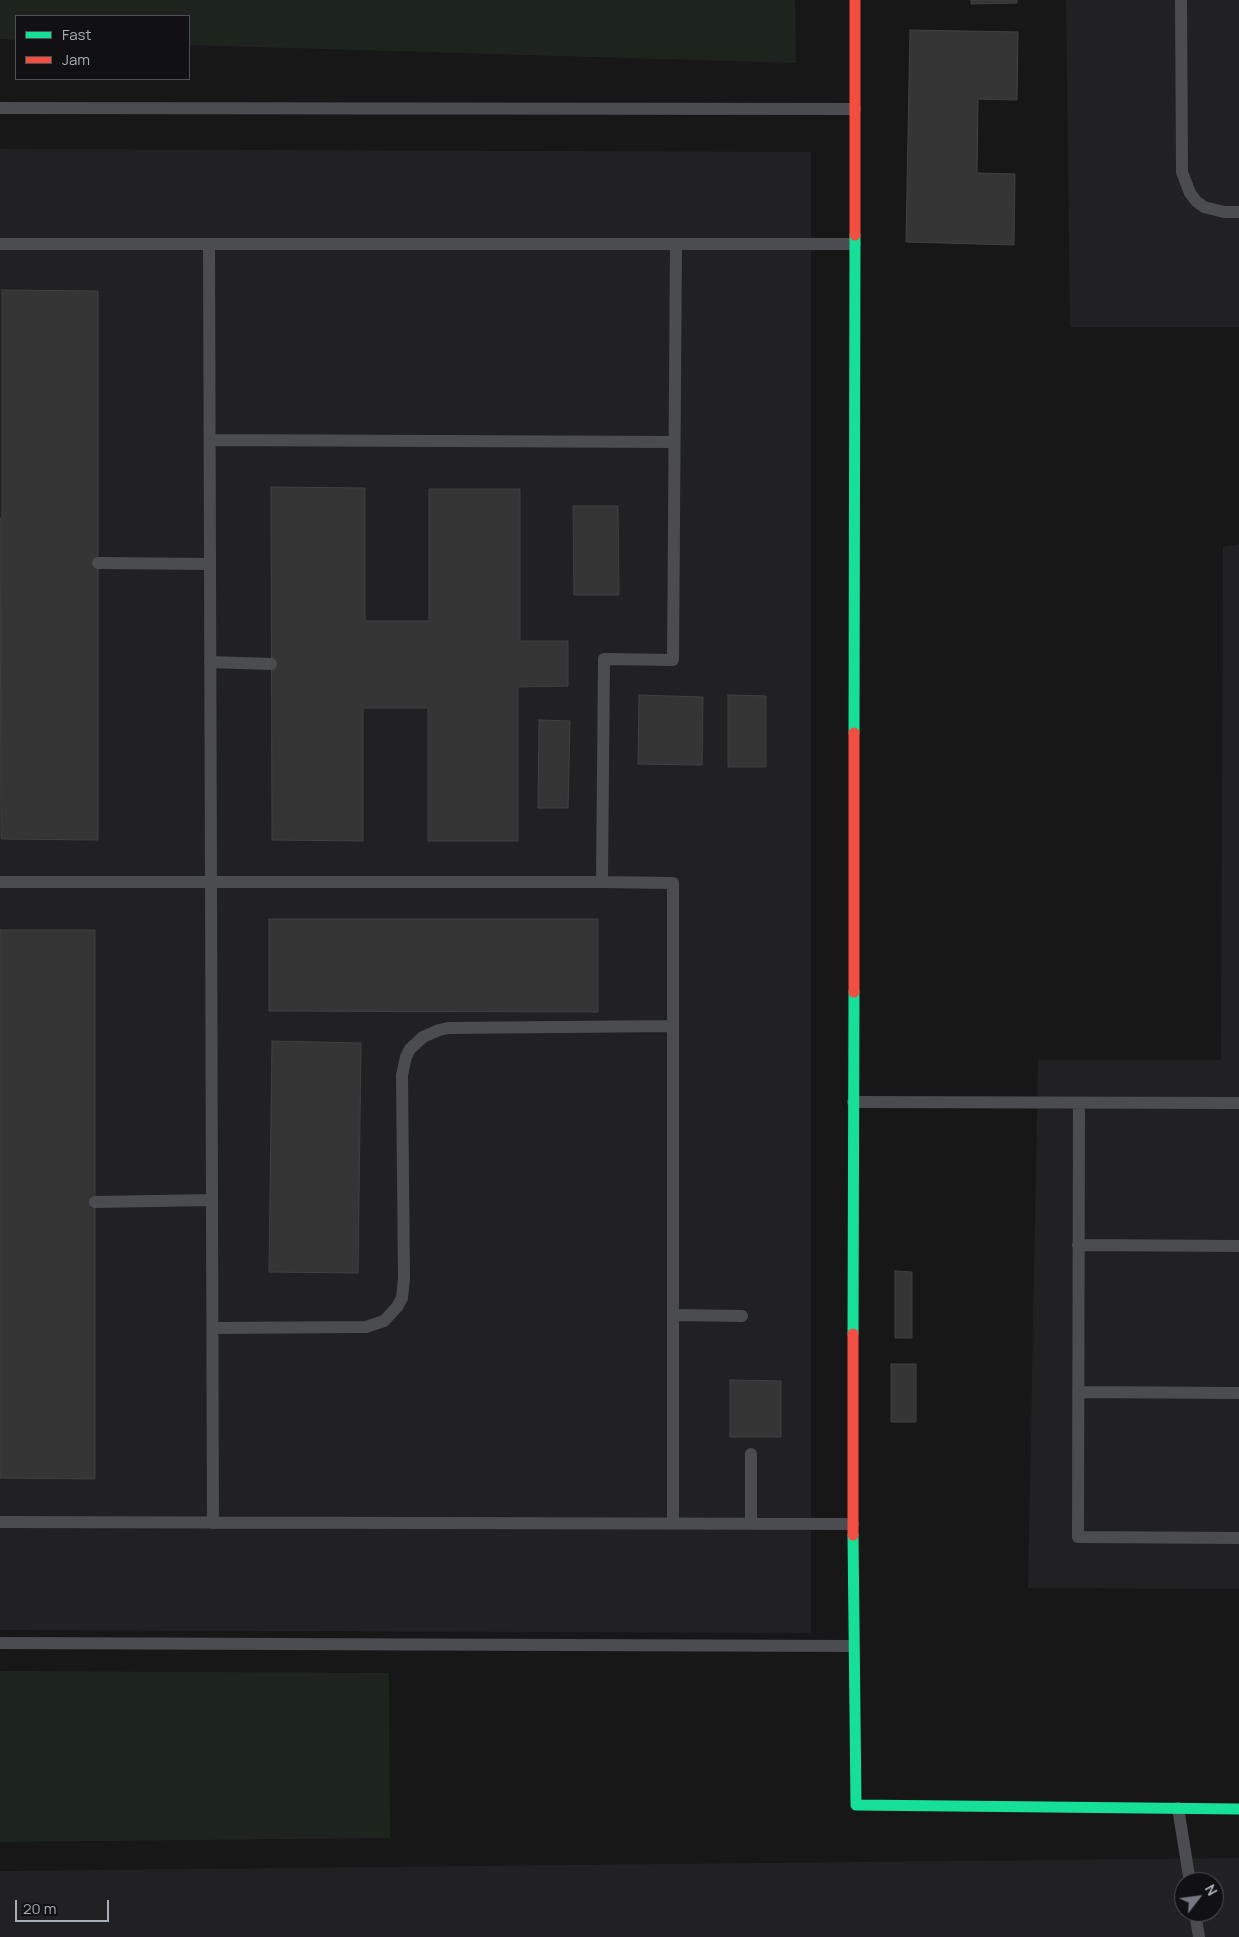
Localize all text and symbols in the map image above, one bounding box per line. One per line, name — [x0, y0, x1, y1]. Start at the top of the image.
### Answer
legend — [15, 15, 190, 80]
text: Fast — [62, 24, 91, 45]
text: Jam — [62, 49, 90, 70]
north arrow — [1174, 1872, 1224, 1922]
text: N — [1201, 1881, 1222, 1899]
scale bar — [18, 1890, 111, 1922]
text: 20 m — [23, 1898, 56, 1919]

